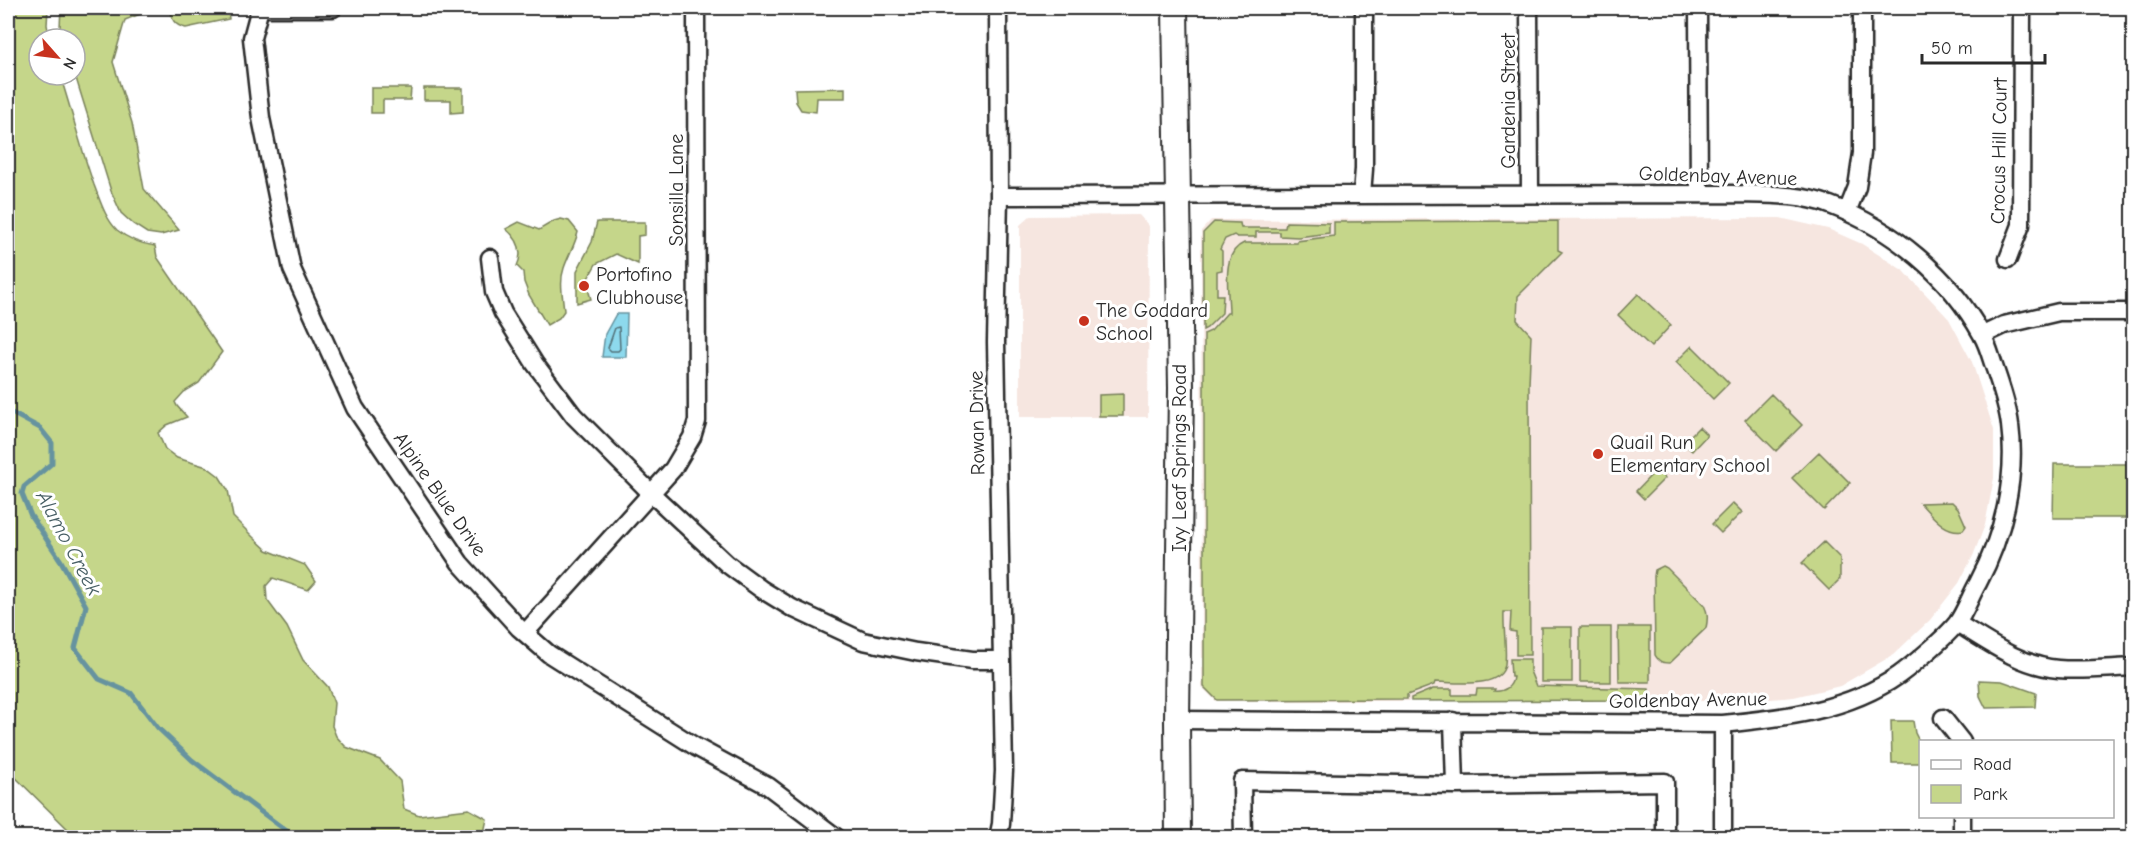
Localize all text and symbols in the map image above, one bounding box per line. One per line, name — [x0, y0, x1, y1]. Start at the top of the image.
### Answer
north arrow — [27, 27, 87, 87]
scale bar — [1922, 27, 2045, 65]
street label: Gardenia Street — [1497, 32, 1520, 169]
text: 50 m — [1931, 38, 1973, 59]
text: N — [59, 55, 80, 72]
street label: Crocus Hill Court — [1986, 76, 2012, 224]
street label: Sonsilla Lane — [665, 134, 688, 246]
street label: Goldenbay Avenue — [1638, 162, 1798, 190]
place label: Portofino Clubhouse — [596, 263, 683, 309]
marker: Portofino Clubhouse — [577, 279, 591, 293]
place label: The Goddard School — [1096, 299, 1208, 345]
marker: The Goddard School — [1077, 314, 1091, 328]
street label: Ivy Leaf Springs Road — [1168, 364, 1191, 552]
street label: Rowan Drive — [965, 370, 989, 476]
street label: Alpine Blue Drive — [389, 428, 491, 560]
place label: Quail Run Elementary School — [1610, 431, 1770, 477]
marker: Quail Run Elementary School — [1591, 447, 1605, 461]
water label: Alamo Creek — [31, 486, 107, 600]
street label: Goldenbay Avenue — [1609, 687, 1767, 713]
legend — [1919, 740, 2114, 818]
text: Road — [1973, 754, 2012, 775]
text: Park — [1973, 784, 2008, 805]

